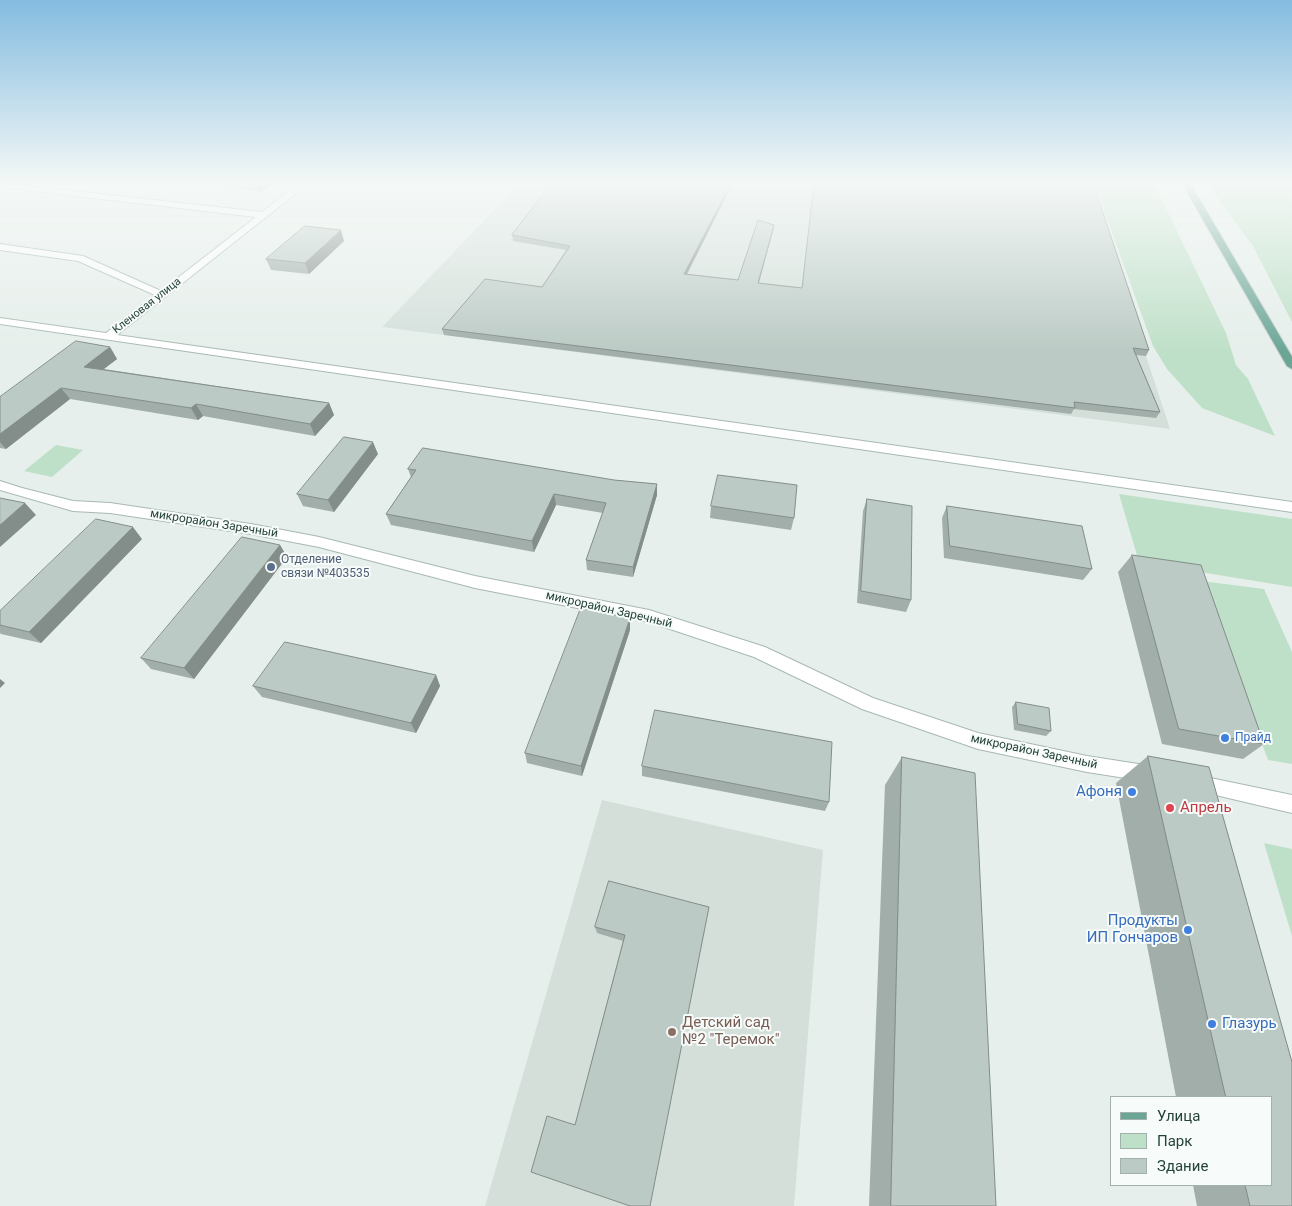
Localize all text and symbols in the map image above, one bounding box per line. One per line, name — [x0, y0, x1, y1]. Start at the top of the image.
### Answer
street label: Кленовая улица — [110, 275, 184, 337]
street label: микрорайон Заречный — [149, 507, 279, 541]
place label: Отделение связи №403535 — [281, 553, 370, 581]
marker: Отделение связи №403535 — [265, 561, 277, 573]
street label: микрорайон Заречный — [544, 588, 674, 632]
place label: Прайд — [1235, 731, 1271, 745]
street label: микрорайон Заречный — [969, 732, 1099, 772]
marker: Прайд — [1219, 732, 1231, 744]
place label: Афоня — [1076, 783, 1122, 801]
marker: Афоня — [1126, 786, 1138, 798]
place label: Апрель — [1180, 799, 1232, 817]
marker: Апрель — [1164, 802, 1176, 814]
place label: Продукты ИП Гончаров — [1087, 912, 1178, 947]
marker: Продукты ИП Гончаров — [1182, 924, 1194, 936]
place label: Детский сад №2 "Теремок" — [682, 1014, 780, 1049]
place label: Глазурь — [1222, 1015, 1277, 1033]
marker: Глазурь — [1206, 1018, 1218, 1030]
marker: Детский сад №2 "Теремок" — [666, 1026, 678, 1038]
legend — [1110, 1096, 1272, 1186]
text: Улица — [1157, 1107, 1200, 1125]
text: Парк — [1157, 1132, 1192, 1150]
text: Здание — [1157, 1157, 1208, 1175]

